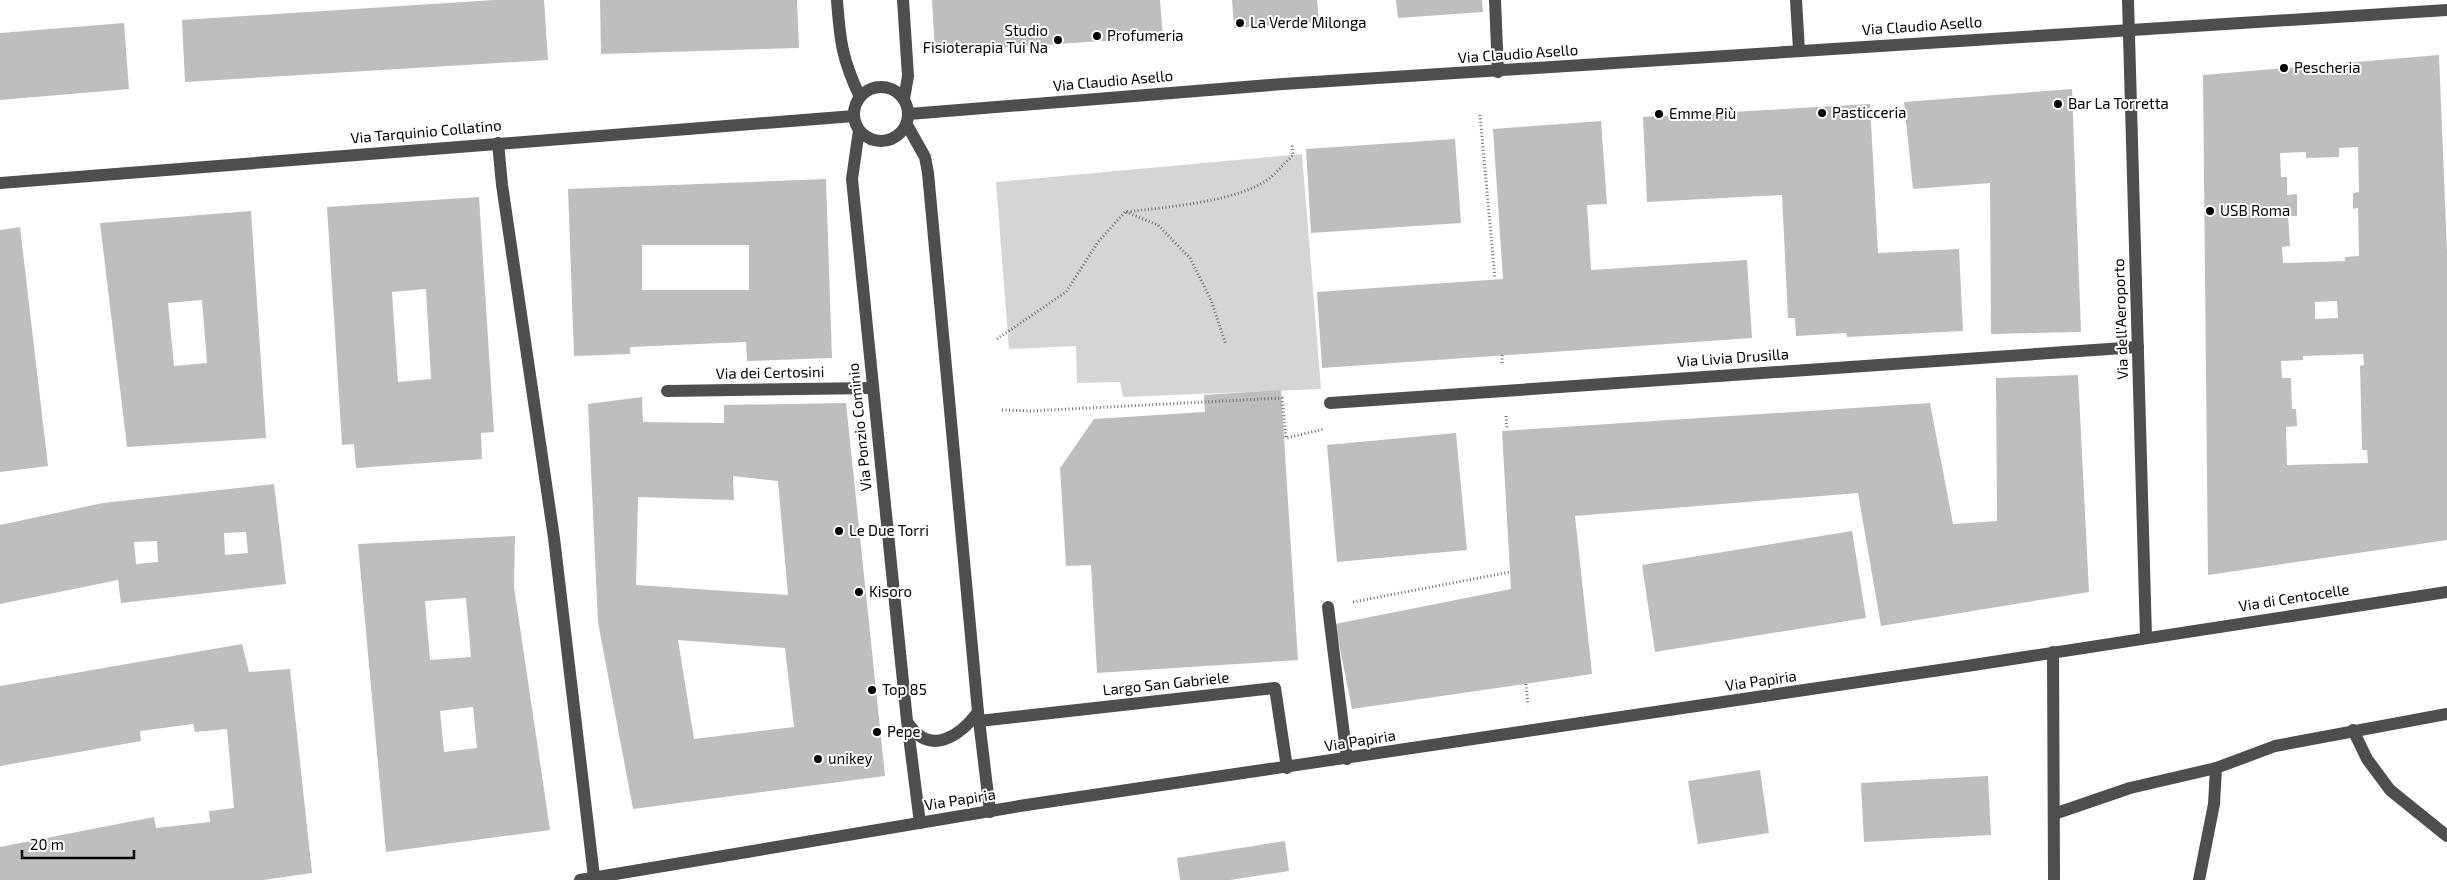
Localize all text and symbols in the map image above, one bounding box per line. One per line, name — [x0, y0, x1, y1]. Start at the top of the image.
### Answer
street label: Via Claudio Asello — [1861, 12, 1983, 38]
place label: La Verde Milonga — [1250, 13, 1367, 31]
marker: La Verde Milonga — [1234, 17, 1246, 29]
place label: Studio Fisioterapia Tui Na — [923, 21, 1048, 56]
place label: Profumeria — [1107, 26, 1184, 44]
marker: Profumeria — [1091, 30, 1103, 42]
marker: Studio Fisioterapia Tui Na — [1052, 34, 1064, 46]
street label: Via Claudio Asello — [1457, 40, 1579, 66]
place label: Pescheria — [2294, 58, 2361, 76]
marker: Pescheria — [2278, 62, 2290, 74]
street label: Via Claudio Asello — [1052, 66, 1174, 94]
place label: Bar La Torretta — [2068, 94, 2169, 112]
marker: Bar La Torretta — [2052, 98, 2064, 110]
place label: Pasticceria — [1832, 103, 1907, 121]
place label: Emme Più — [1669, 104, 1736, 122]
marker: Pasticceria — [1816, 107, 1828, 119]
marker: Emme Più — [1653, 108, 1665, 120]
street label: Via Tarquinio Collatino — [350, 115, 502, 147]
place label: USB Roma — [2220, 201, 2290, 219]
marker: USB Roma — [2204, 205, 2216, 217]
street label: Via dell'Aeroporto — [2109, 258, 2131, 380]
street label: Via Livia Drusilla — [1676, 344, 1789, 370]
street label: Via dei Certosini — [715, 362, 825, 382]
street label: Via Ponzio Cominio — [843, 362, 875, 492]
place label: Le Due Torri — [849, 521, 929, 539]
marker: Le Due Torri — [833, 525, 845, 537]
street label: Via di Centocelle — [2237, 579, 2351, 615]
place label: Kisoro — [869, 582, 912, 600]
marker: Kisoro — [853, 586, 865, 598]
street label: Via Papiria — [1724, 666, 1798, 694]
street label: Largo San Gabriele — [1102, 667, 1230, 699]
place label: Top 85 — [882, 680, 927, 698]
marker: Top 85 — [866, 684, 878, 696]
place label: Pepe — [887, 722, 921, 740]
marker: Pepe — [871, 726, 883, 738]
street label: Via Papiria — [1323, 726, 1397, 755]
place label: unikey — [828, 749, 872, 767]
marker: unikey — [812, 753, 824, 765]
street label: Via Papiria — [923, 785, 997, 814]
scale bar — [22, 828, 135, 860]
text: 20 m — [30, 835, 64, 853]

